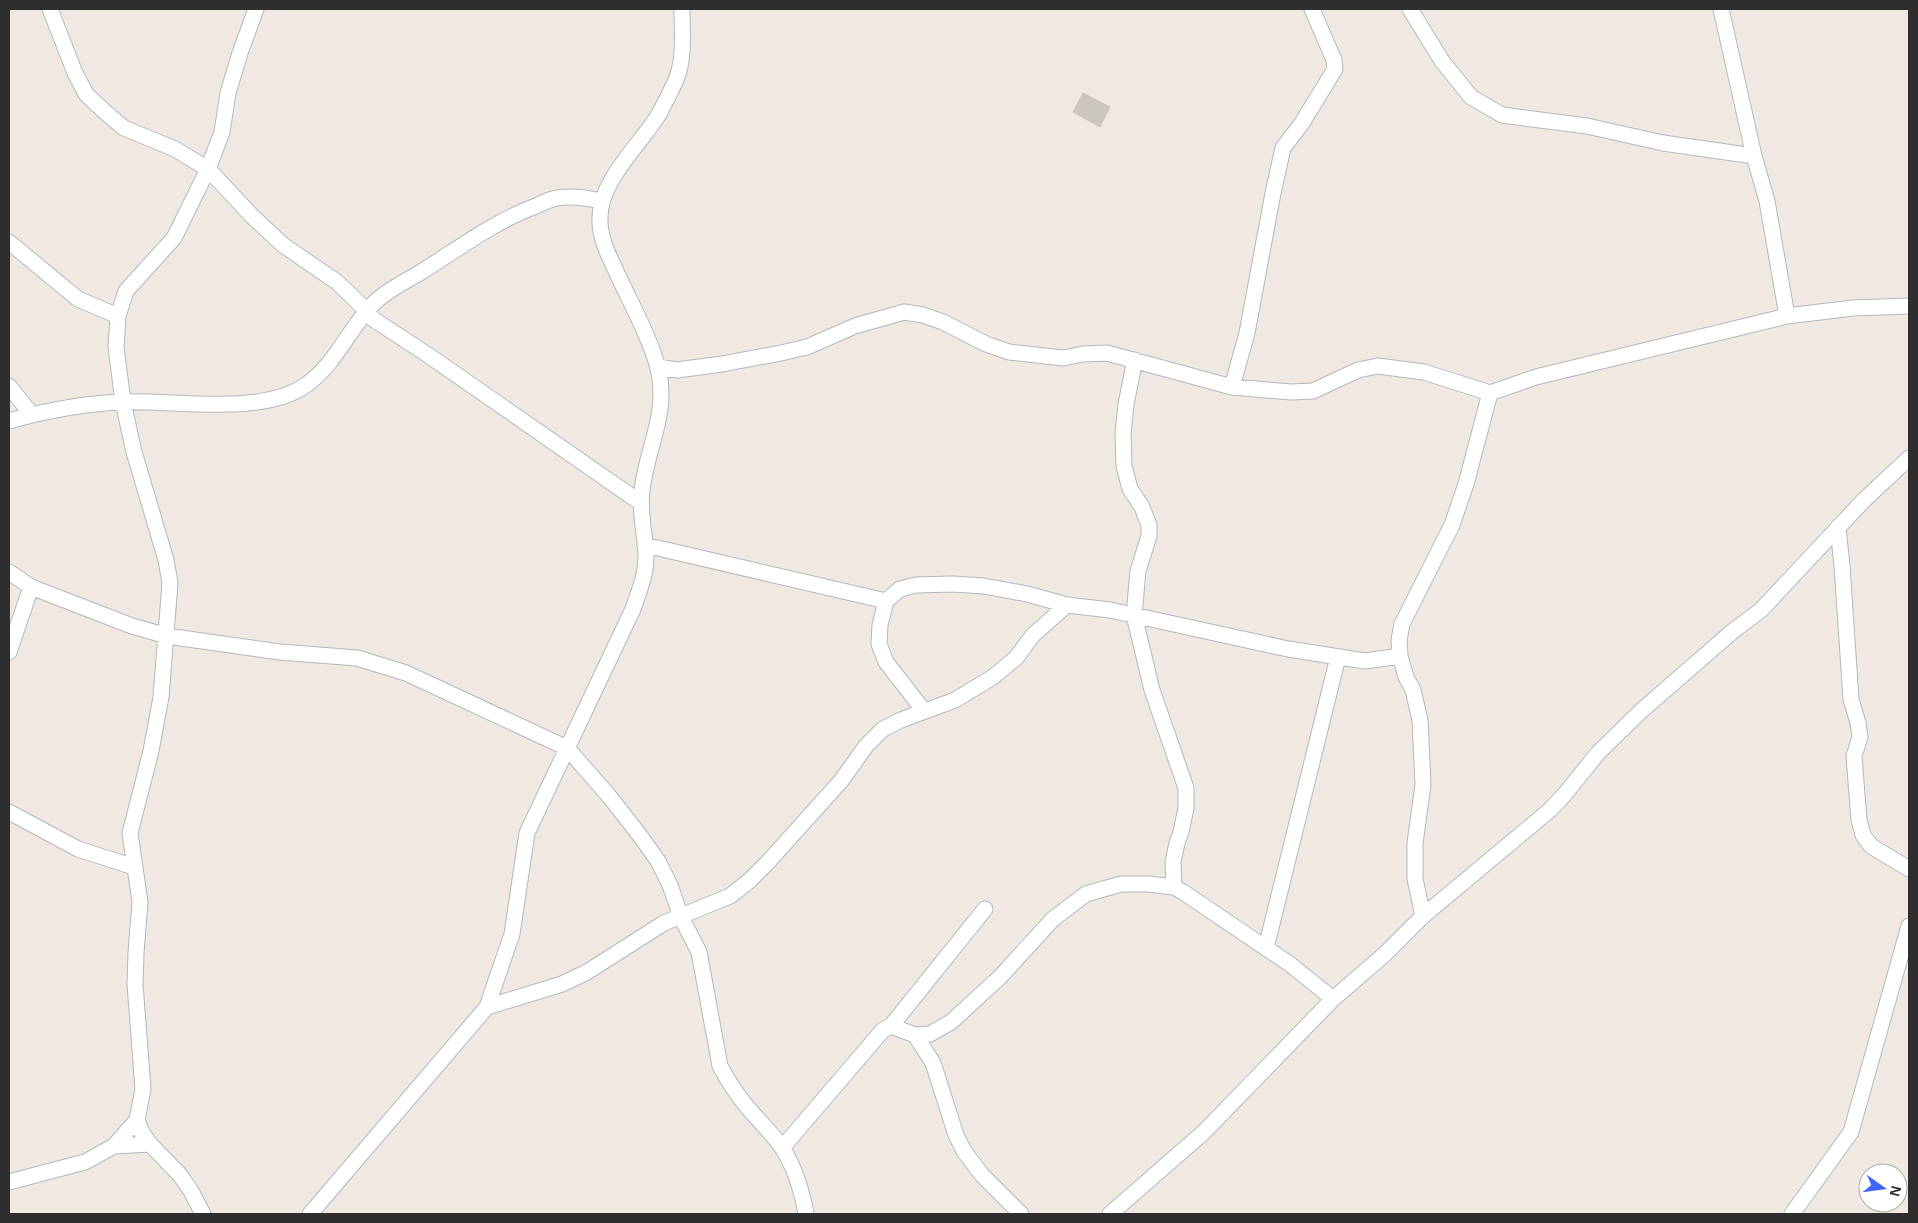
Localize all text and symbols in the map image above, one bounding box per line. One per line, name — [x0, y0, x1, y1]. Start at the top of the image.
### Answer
north arrow — [1858, 1163, 1908, 1213]
text: N — [1887, 1184, 1905, 1198]

